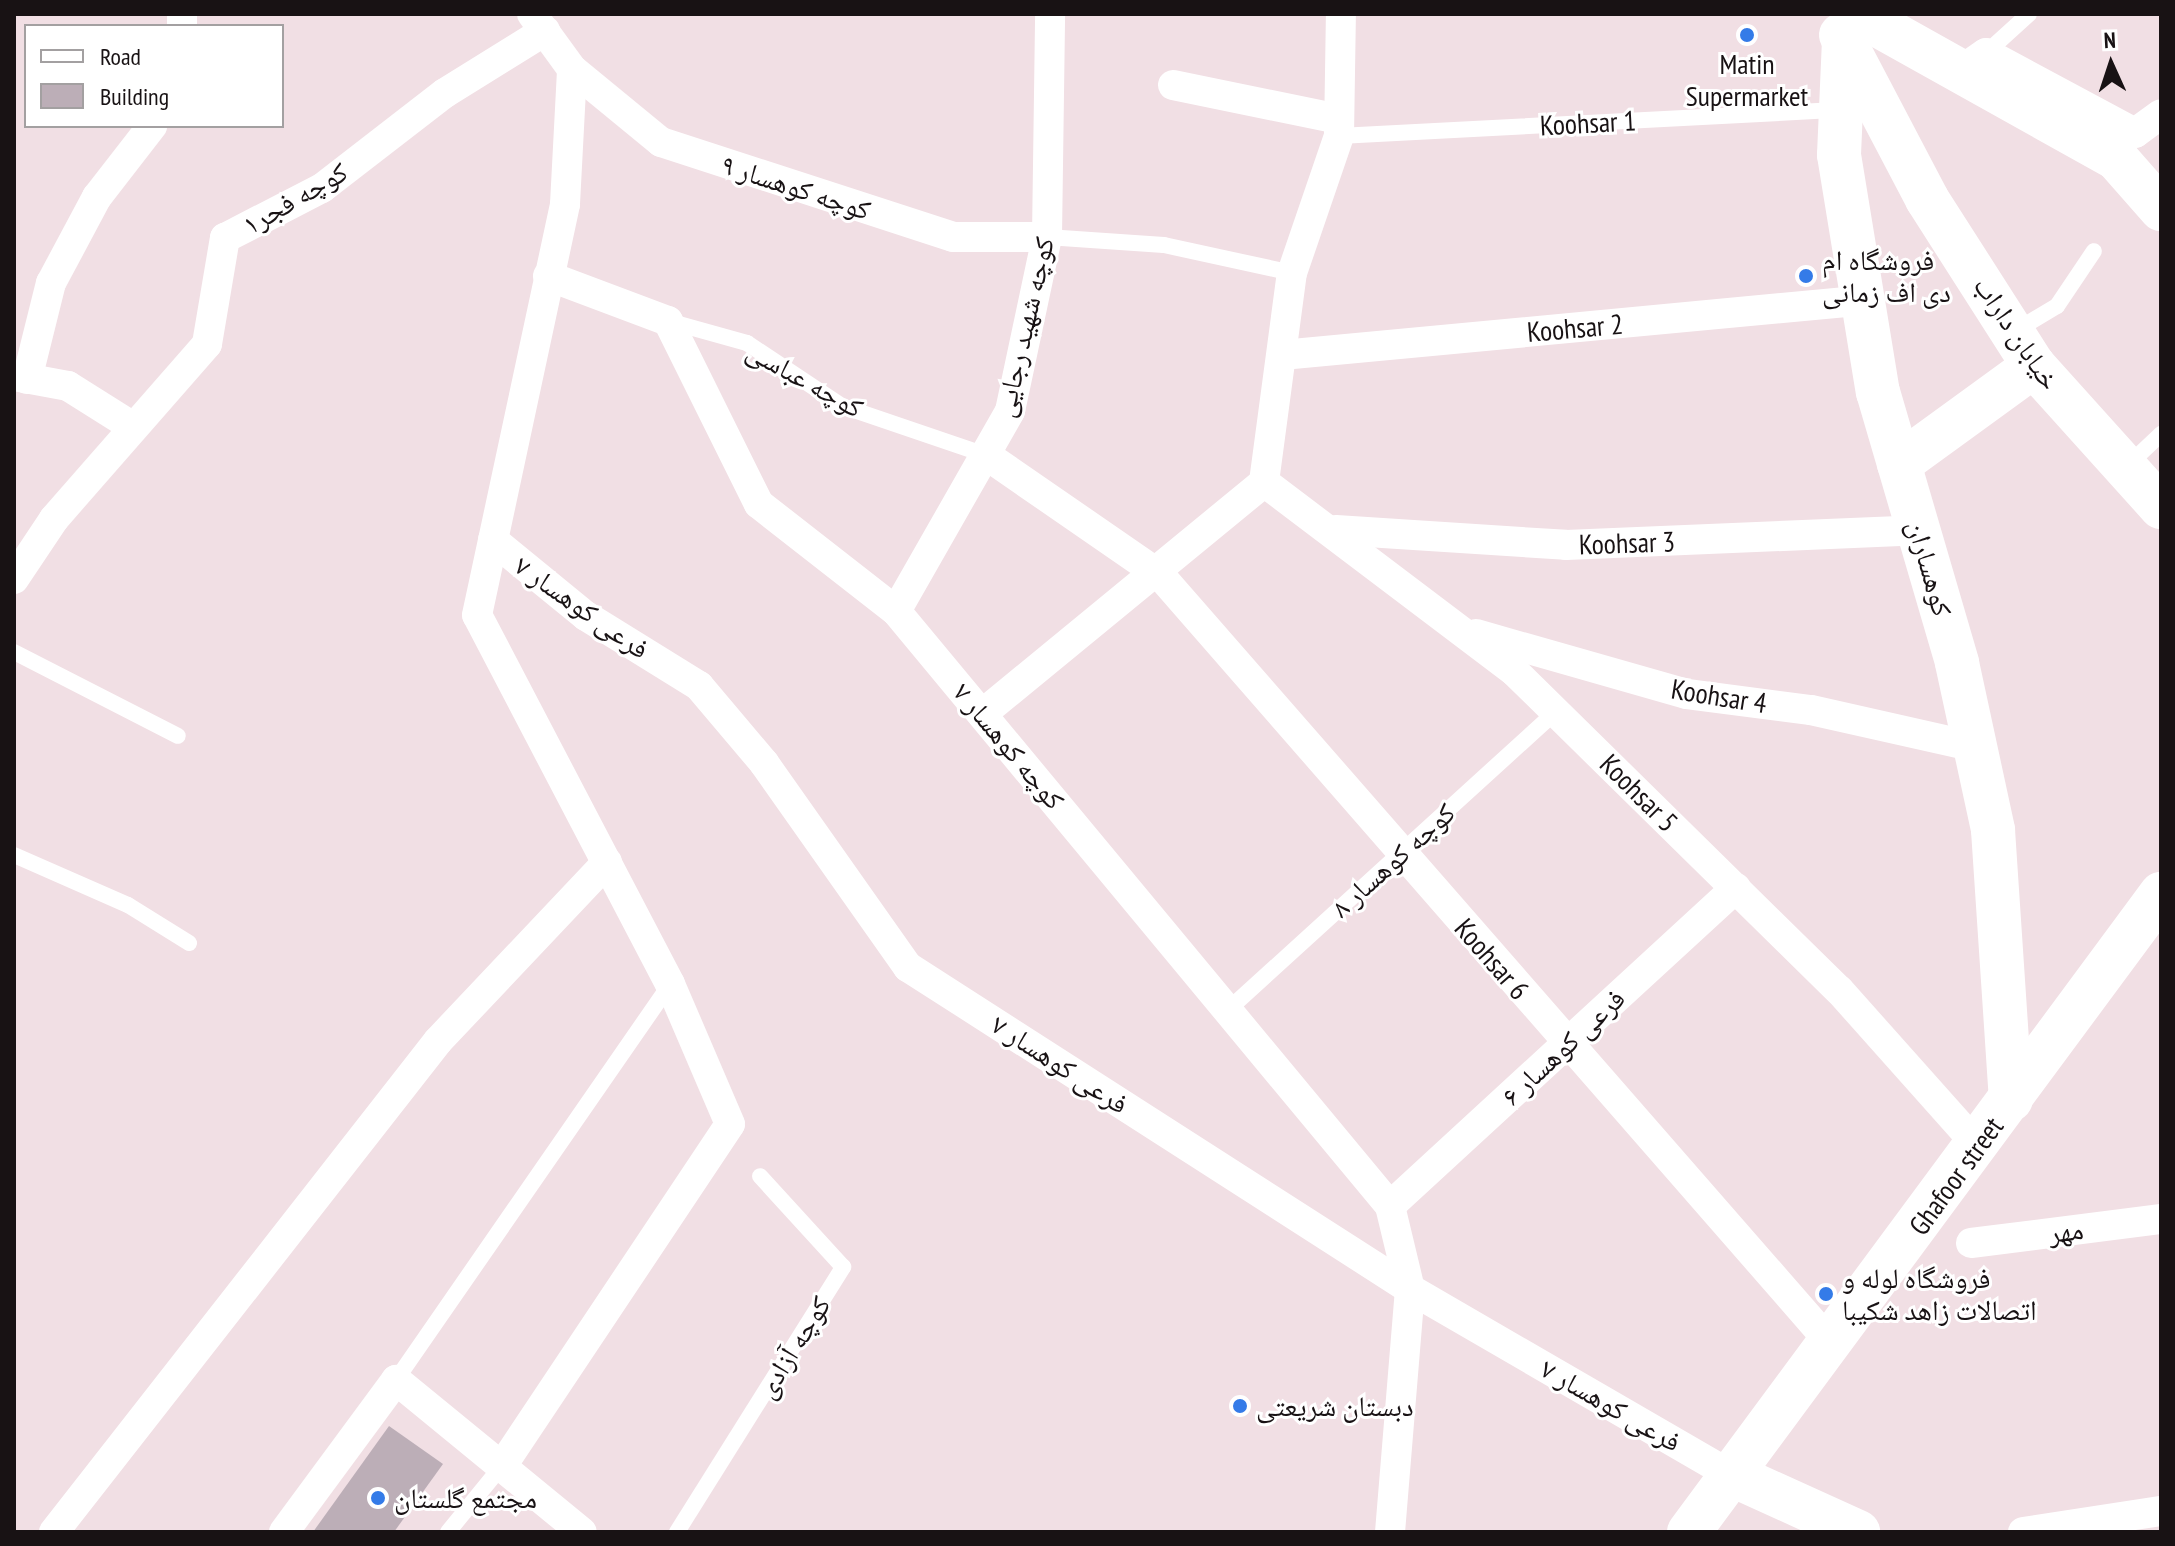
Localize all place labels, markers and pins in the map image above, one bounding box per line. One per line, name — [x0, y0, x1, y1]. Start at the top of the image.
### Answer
marker: Matin Supermarket — [1738, 26, 1756, 44]
place label: Matin Supermarket — [1686, 47, 1808, 113]
place label: فروشگاه ام دی اف زمانی — [1822, 243, 1951, 309]
marker: فروشگاه ام دی اف زمانی — [1797, 267, 1815, 285]
place label: فروشگاه لوله و اتصالات زاهد شکیبا — [1842, 1261, 2037, 1327]
marker: فروشگاه لوله و اتصالات زاهد شکیبا — [1817, 1285, 1835, 1303]
place label: دبستان شریعتی — [1256, 1389, 1414, 1423]
marker: دبستان شریعتی — [1231, 1397, 1249, 1415]
place label: مجتمع گلستان — [394, 1481, 537, 1515]
marker: مجتمع گلستان — [369, 1489, 387, 1507]

